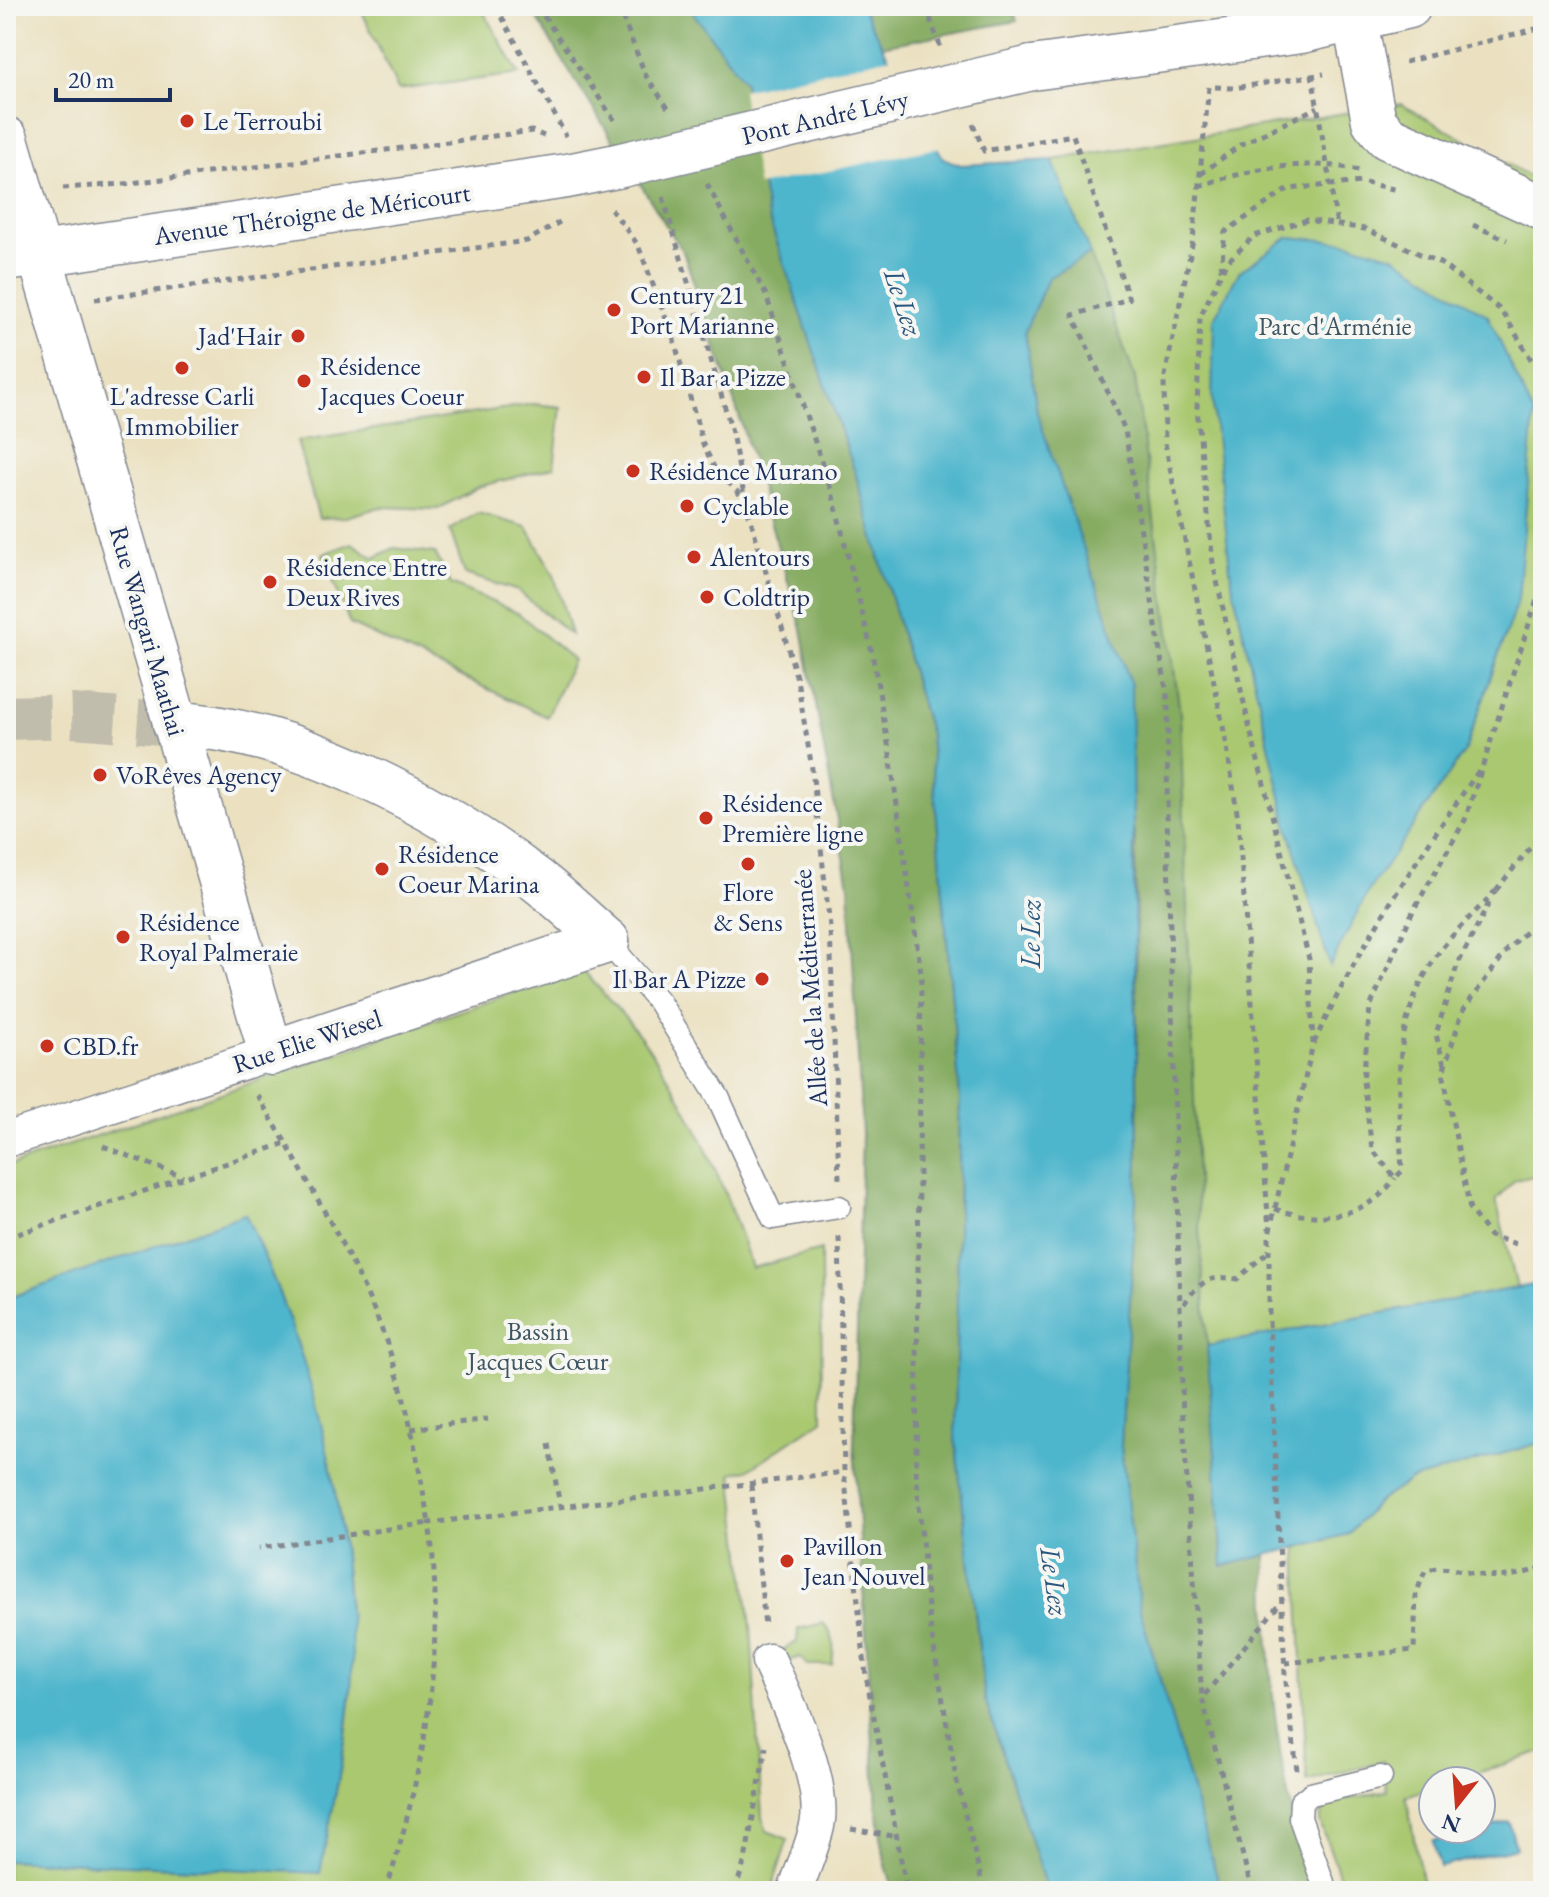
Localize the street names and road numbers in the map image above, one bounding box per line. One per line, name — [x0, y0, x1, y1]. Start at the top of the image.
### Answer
street label: Pont André Lévy — [738, 81, 912, 153]
street label: Avenue Théroigne de Méricourt — [151, 175, 472, 253]
street label: Rue Wangari Maathai — [102, 522, 194, 740]
street label: Allée de la Méditerranée — [785, 868, 835, 1109]
street label: Rue Elie Wiesel — [228, 1001, 386, 1081]

